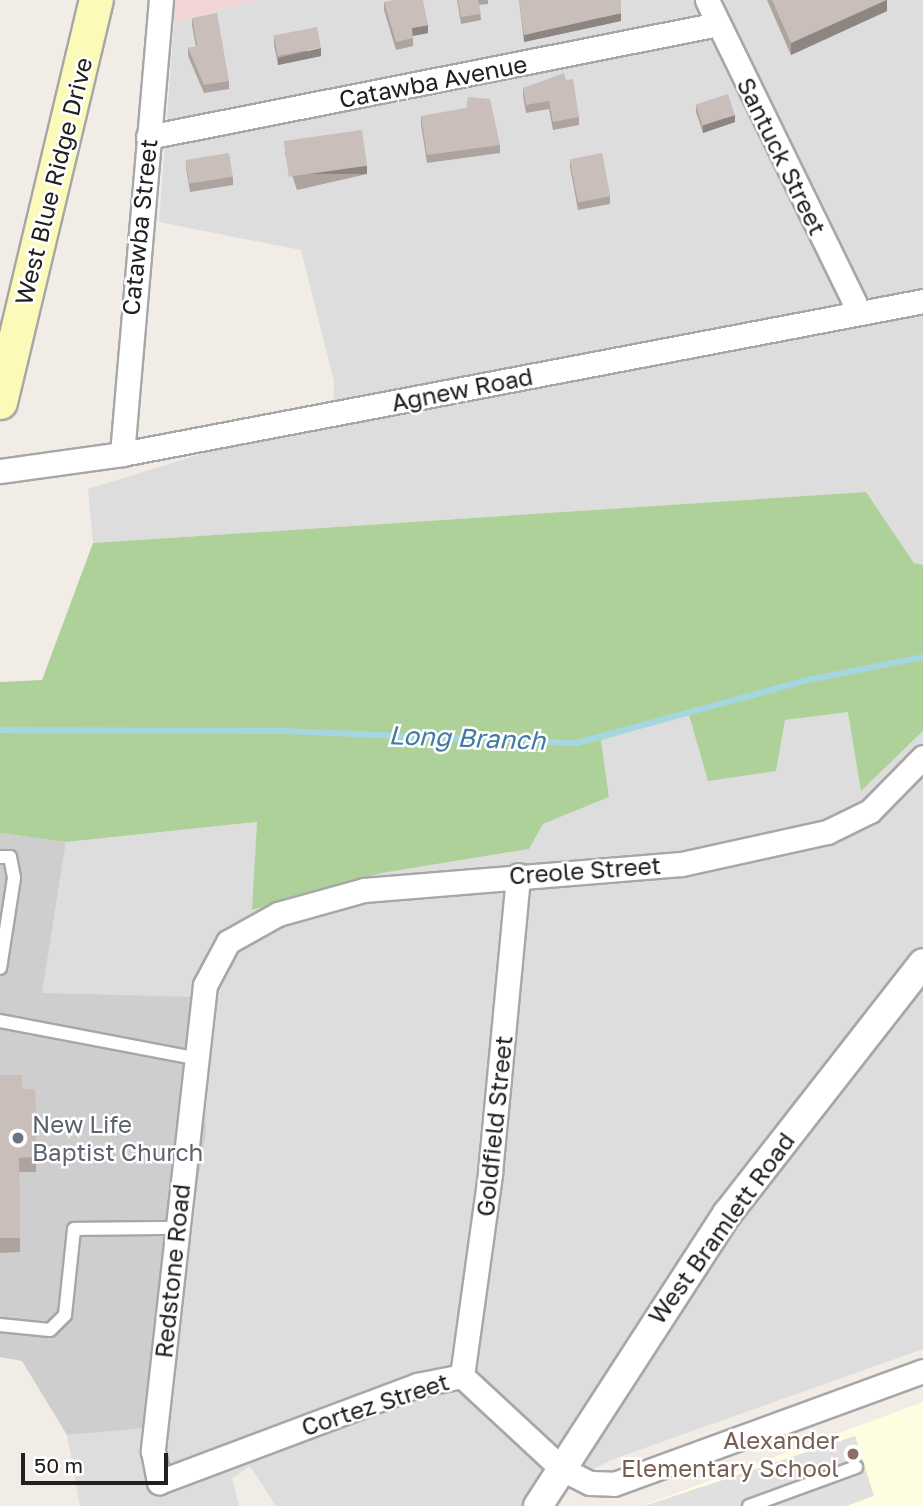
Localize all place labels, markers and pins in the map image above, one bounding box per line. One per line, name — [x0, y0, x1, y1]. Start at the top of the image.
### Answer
place label: New Life Baptist Church — [32, 1110, 203, 1166]
marker: New Life Baptist Church — [10, 1130, 26, 1146]
place label: Alexander Elementary School — [621, 1426, 839, 1482]
marker: Alexander Elementary School — [845, 1446, 861, 1462]

